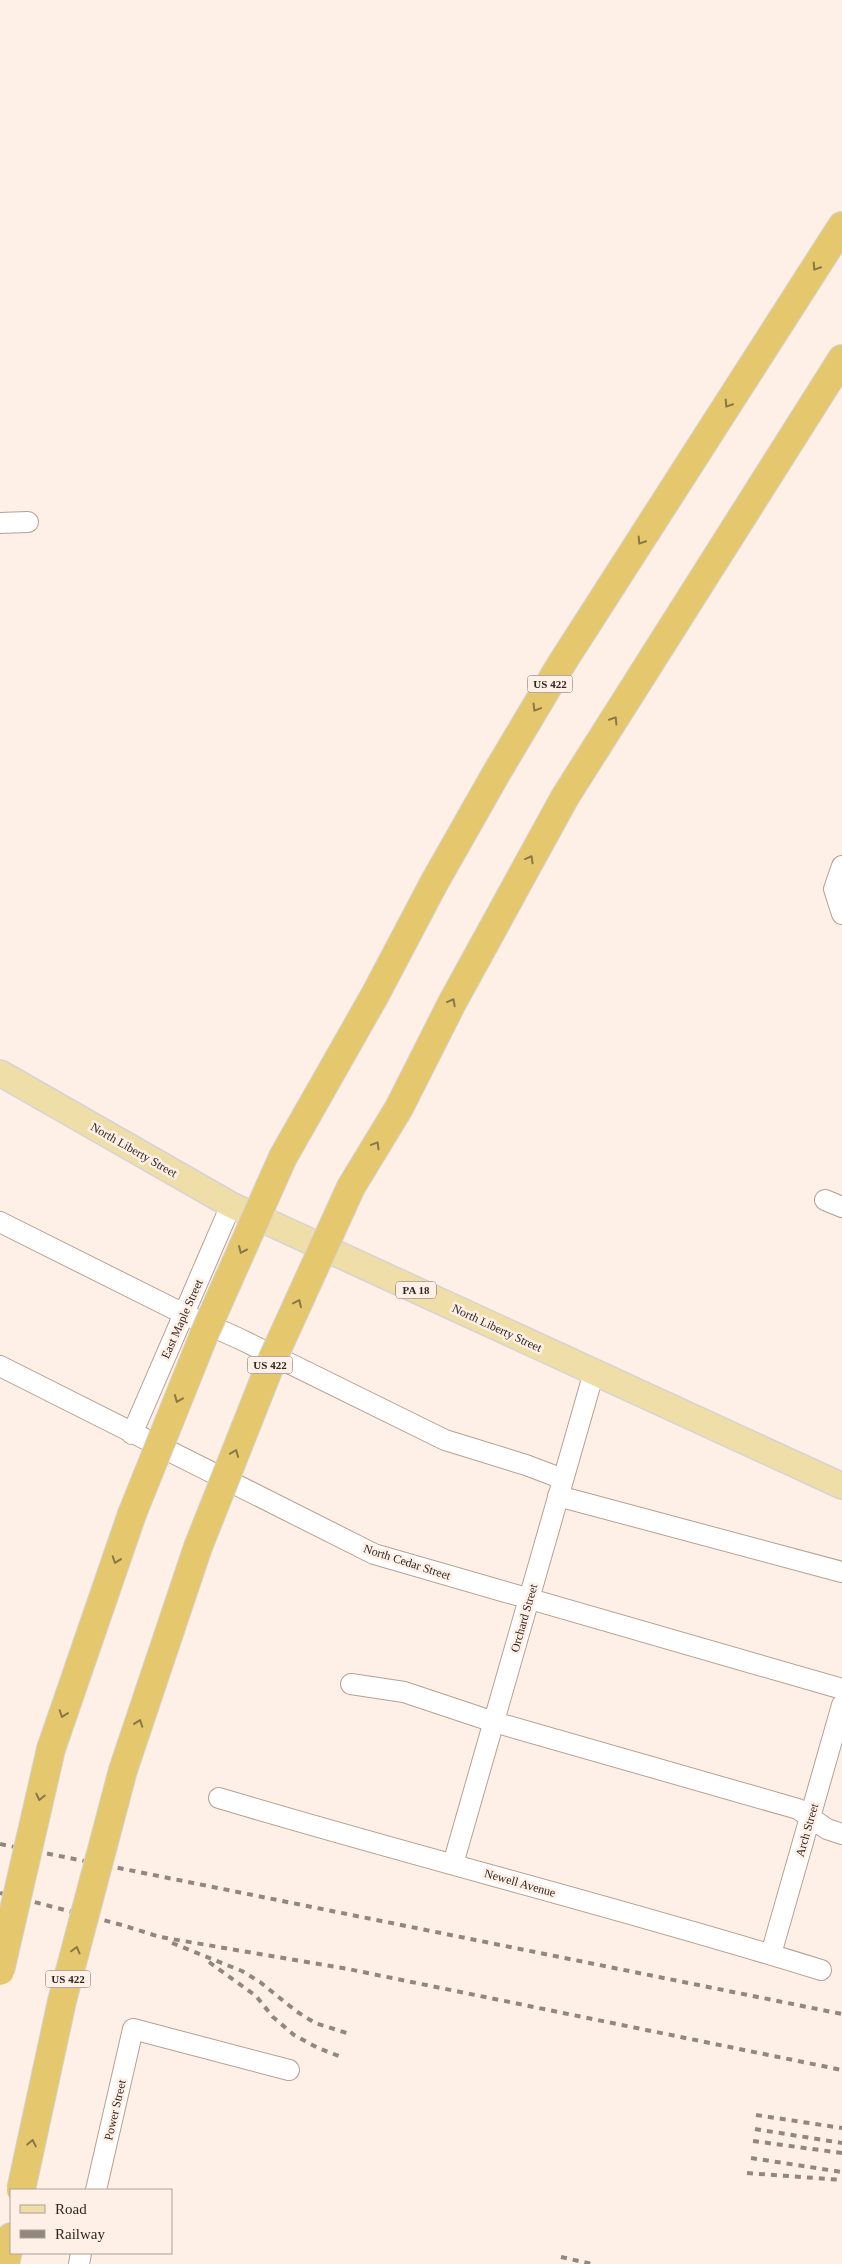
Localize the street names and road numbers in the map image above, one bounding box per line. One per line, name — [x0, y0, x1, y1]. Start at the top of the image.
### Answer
road number: US 422 — [528, 676, 572, 692]
street label: North Liberty Street — [88, 1120, 180, 1181]
street label: East Maple Street — [158, 1277, 206, 1361]
road number: PA 18 — [396, 1282, 436, 1298]
street label: North Liberty Street — [450, 1301, 545, 1355]
road number: US 422 — [248, 1356, 292, 1374]
street label: North Cedar Street — [362, 1541, 453, 1583]
street label: Orchard Street — [508, 1582, 541, 1654]
street label: Arch Street — [793, 1801, 821, 1858]
street label: Newell Avenue — [483, 1866, 557, 1900]
road number: US 422 — [46, 1970, 90, 1988]
street label: Power Street — [101, 2078, 129, 2142]

